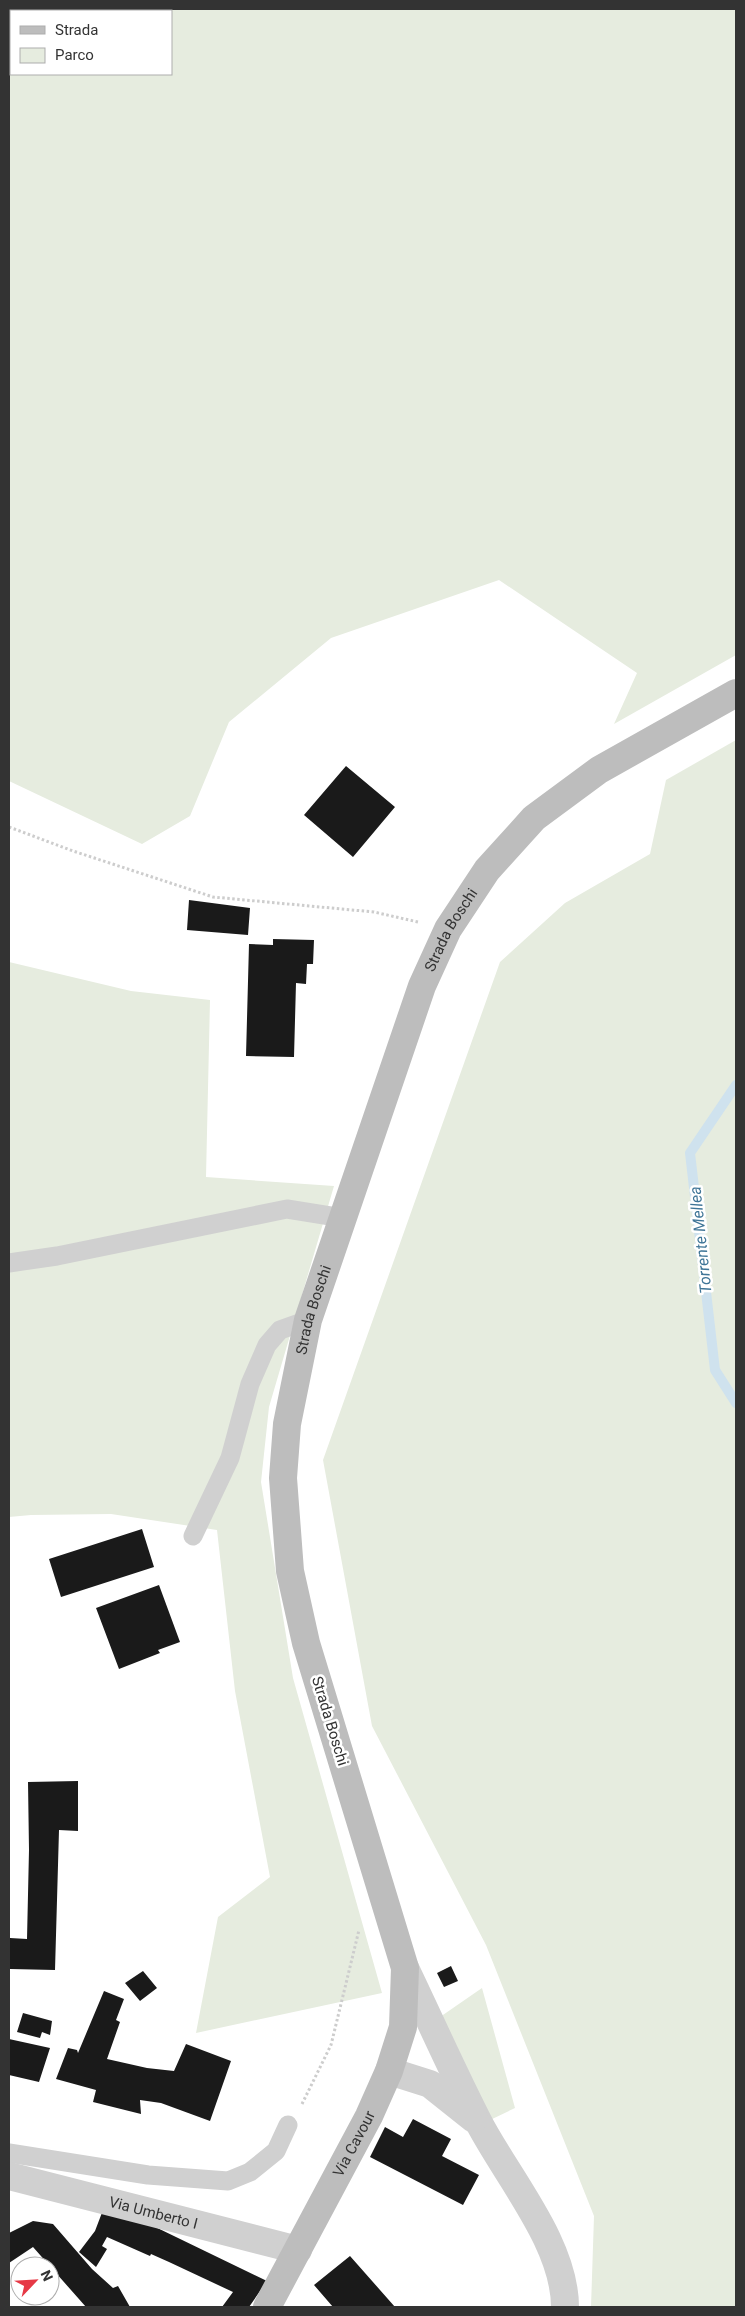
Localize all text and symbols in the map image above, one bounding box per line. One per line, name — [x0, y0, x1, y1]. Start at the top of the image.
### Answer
legend — [10, 10, 172, 75]
text: Strada — [55, 21, 98, 39]
text: Parco — [55, 46, 94, 64]
street label: Strada Boschi — [421, 885, 481, 974]
water label: Torrente Mellea — [685, 1185, 716, 1295]
street label: Strada Boschi — [292, 1263, 335, 1356]
street label: Strada Boschi — [308, 1674, 352, 1768]
street label: Via Cavour — [329, 2108, 379, 2180]
street label: Via Umberto I — [107, 2193, 200, 2233]
north arrow — [10, 2256, 60, 2306]
text: N — [37, 2268, 56, 2283]

